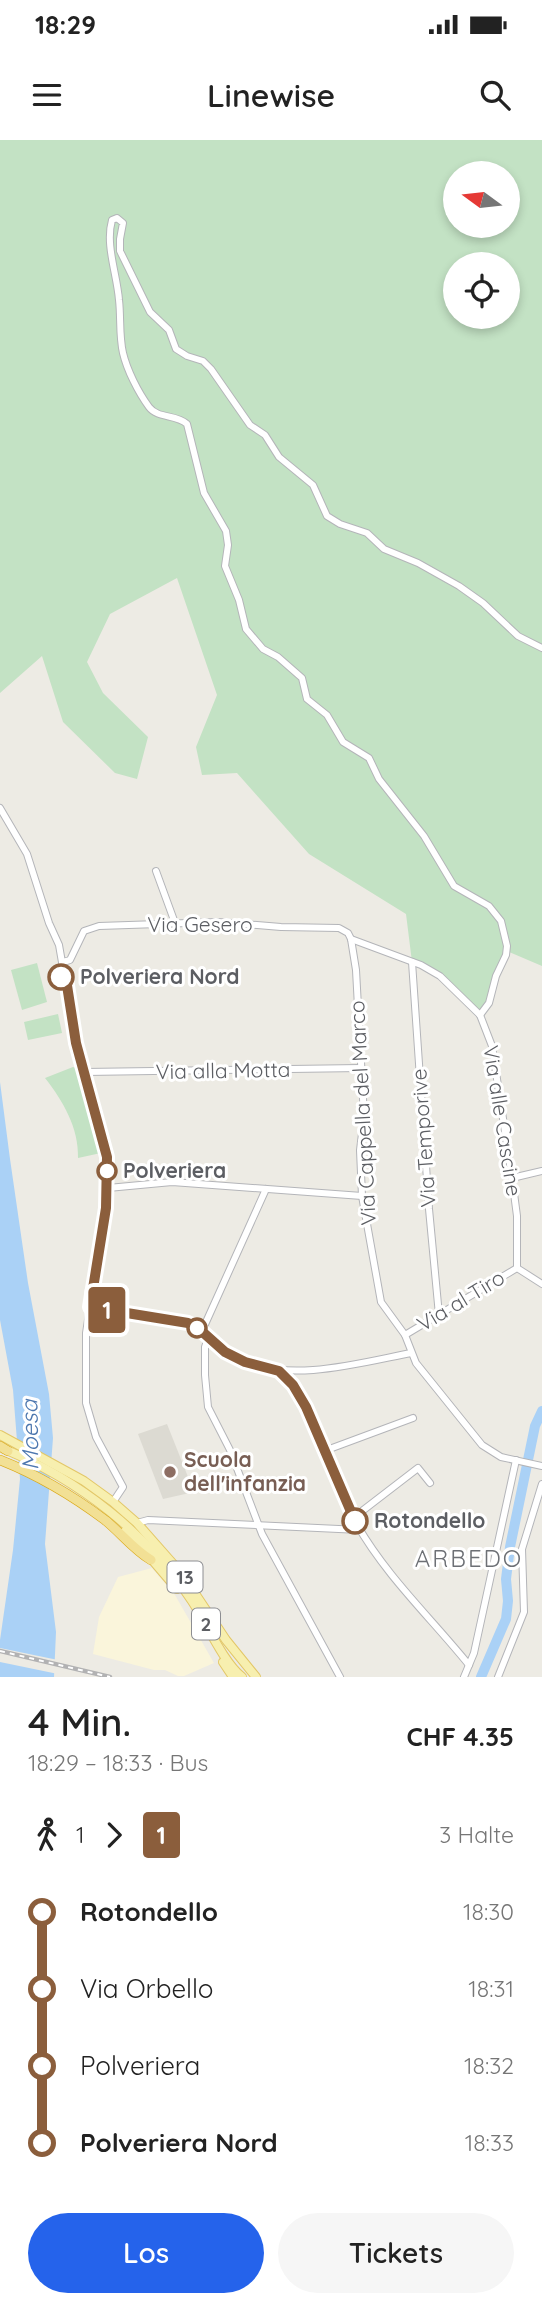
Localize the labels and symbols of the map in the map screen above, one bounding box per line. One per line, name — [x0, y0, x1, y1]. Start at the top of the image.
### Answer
north arrow — [443, 161, 520, 238]
street label: Via Gesero — [147, 911, 253, 937]
place label: Polveriera Nord — [80, 963, 240, 989]
marker: Polveriera Nord — [48, 964, 74, 990]
street label: Via Cappella del Marco — [343, 1000, 381, 1226]
street label: Via alle Cascine — [478, 1044, 528, 1198]
street label: Via alla Motta — [155, 1056, 291, 1084]
street label: Via Temporive — [405, 1068, 441, 1208]
place label: Polveriera — [123, 1157, 226, 1183]
marker: Polveriera — [97, 1161, 117, 1181]
street label: Via al Tiro — [412, 1264, 509, 1336]
line badge: 1 — [84, 1287, 130, 1333]
unlabelled marker — [187, 1318, 207, 1338]
water label: Moesa — [14, 1398, 45, 1471]
place label: Scuola dell'infanzia — [184, 1446, 306, 1496]
marker: Scuola dell'infanzia — [162, 1464, 178, 1480]
place label: Rotondello — [374, 1507, 485, 1533]
marker: Rotondello — [342, 1508, 368, 1534]
district label: ARBEDO — [415, 1543, 523, 1573]
road number: 13 — [168, 1562, 202, 1592]
road number: 2 — [192, 1608, 220, 1640]

